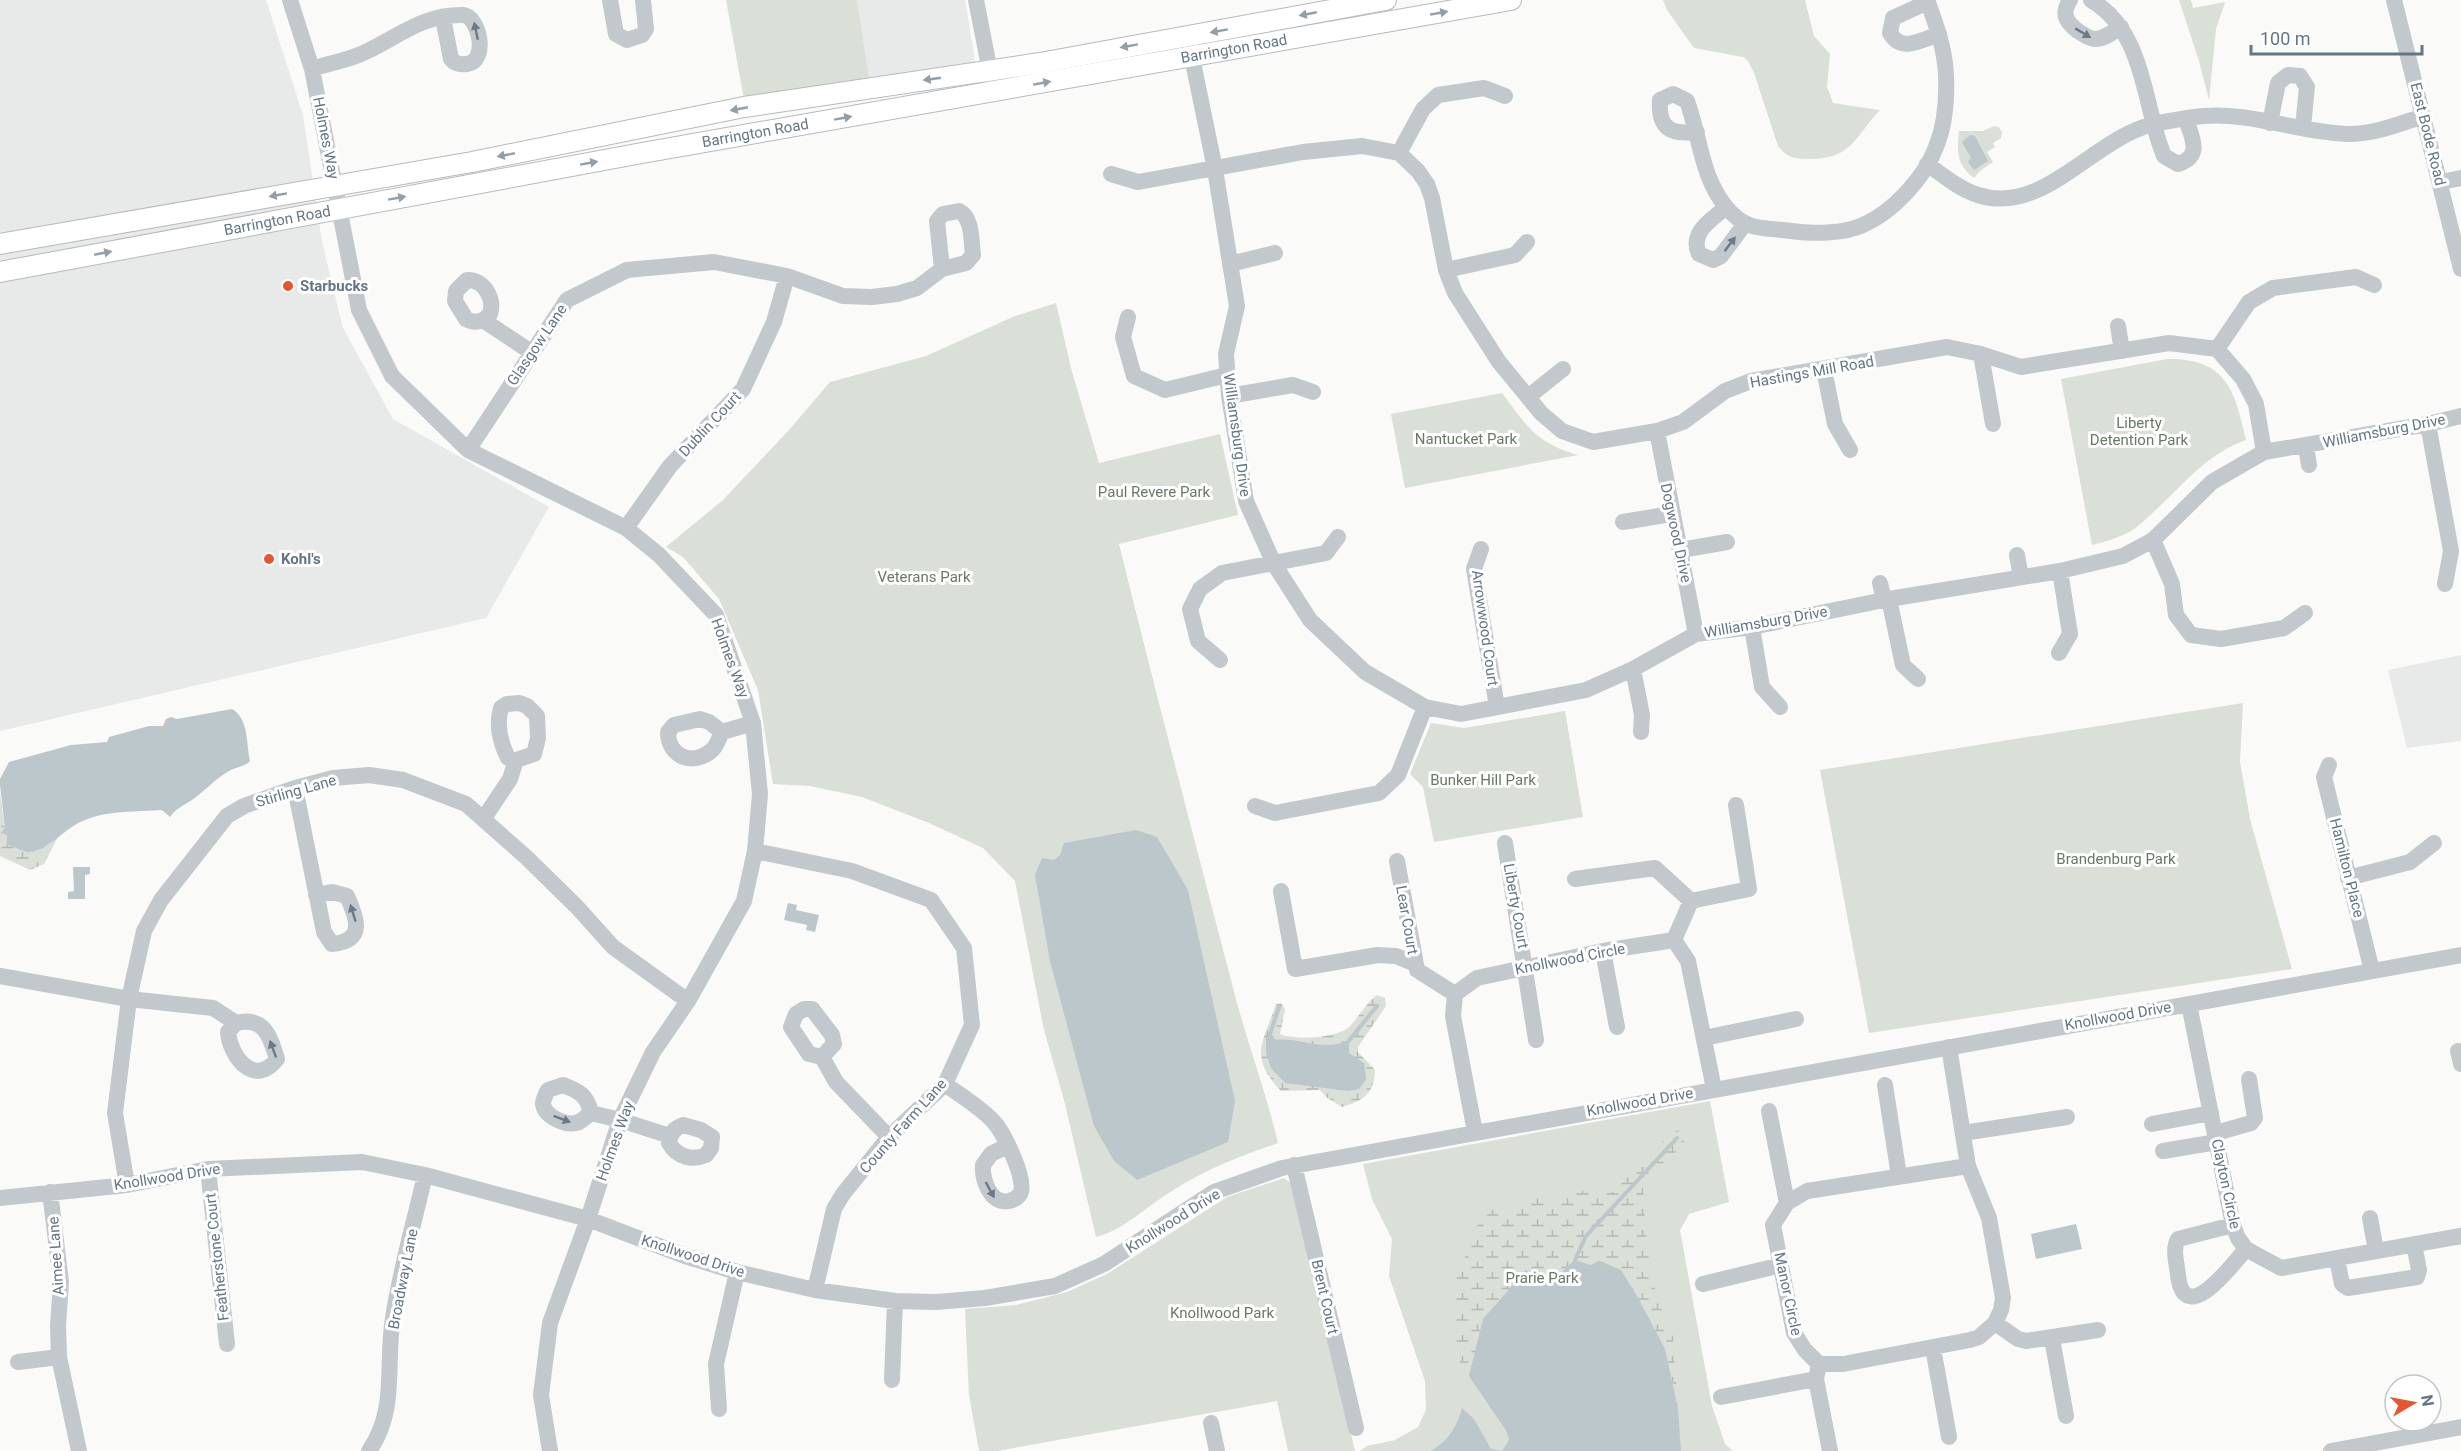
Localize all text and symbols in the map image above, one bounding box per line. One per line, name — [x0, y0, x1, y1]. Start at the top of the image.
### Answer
one-way arrow — [1430, 8, 1449, 17]
one-way arrow — [1298, 10, 1317, 19]
scale bar — [2251, 18, 2422, 56]
one-way arrow — [471, 22, 480, 41]
one-way arrow — [1210, 26, 1229, 35]
one-way arrow — [2074, 27, 2091, 38]
text: 100 m — [2260, 28, 2311, 49]
street label: Barrington Road — [1179, 31, 1289, 67]
one-way arrow — [1120, 42, 1139, 51]
one-way arrow — [922, 74, 941, 83]
one-way arrow — [1033, 78, 1052, 87]
street label: East Bode Road — [2407, 81, 2449, 187]
street label: Holmes Way — [309, 95, 343, 181]
one-way arrow — [729, 105, 748, 114]
one-way arrow — [834, 113, 853, 122]
street label: Barrington Road — [701, 115, 810, 151]
one-way arrow — [497, 151, 516, 160]
one-way arrow — [580, 158, 599, 167]
one-way arrow — [268, 191, 287, 200]
one-way arrow — [388, 193, 407, 202]
street label: Barrington Road — [223, 202, 332, 239]
one-way arrow — [1723, 237, 1735, 252]
one-way arrow — [94, 248, 113, 257]
place label: Starbucks — [300, 277, 368, 295]
marker: Starbucks — [281, 279, 295, 293]
street label: Glasgow Lane — [503, 301, 571, 389]
street label: Hastings Mill Road — [1749, 352, 1875, 392]
street label: Williamsburg Drive — [1219, 372, 1255, 498]
street label: Dublin Court — [675, 388, 745, 460]
street label: Williamsburg Drive — [2321, 410, 2447, 452]
park label: Liberty Detention Park — [2090, 414, 2189, 449]
park label: Nantucket Park — [1415, 430, 1518, 448]
street label: Dogwood Drive — [1657, 482, 1695, 584]
park label: Paul Revere Park — [1098, 483, 1211, 501]
place label: Kohl's — [281, 550, 321, 568]
marker: Kohl's — [262, 552, 276, 566]
park label: Veterans Park — [878, 568, 971, 586]
street label: Arrowwood Court — [1468, 569, 1502, 687]
street label: Williamsburg Drive — [1703, 602, 1829, 642]
street label: Holmes Way — [707, 616, 753, 700]
street label: Stirling Lane — [254, 771, 338, 811]
park label: Bunker Hill Park — [1430, 771, 1536, 789]
street label: Hamilton Place — [2326, 816, 2368, 920]
park label: Brandenburg Park — [2056, 850, 2176, 868]
street label: Liberty Court — [1500, 862, 1532, 950]
street label: Lear Court — [1392, 884, 1422, 956]
one-way arrow — [348, 904, 357, 922]
street label: Knollwood Circle — [1513, 939, 1627, 978]
street label: Knollwood Drive — [2063, 998, 2173, 1034]
one-way arrow — [268, 1039, 278, 1057]
street label: County Farm Lane — [856, 1075, 950, 1177]
street label: Knollwood Drive — [1585, 1084, 1695, 1120]
street label: Holmes Way — [592, 1099, 638, 1183]
one-way arrow — [553, 1115, 571, 1125]
street label: Clayton Circle — [2208, 1137, 2244, 1231]
street label: Knollwood Drive — [112, 1160, 222, 1194]
one-way arrow — [985, 1181, 995, 1199]
street label: Knollwood Drive — [1123, 1185, 1223, 1257]
street label: Featherstone Court — [201, 1192, 233, 1322]
street label: Aimee Lane — [44, 1216, 68, 1296]
street label: Broadway Lane — [384, 1227, 422, 1331]
street label: Knollwood Drive — [639, 1231, 747, 1281]
street label: Manor Circle — [1770, 1251, 1806, 1337]
street label: Brent Court — [1308, 1258, 1342, 1336]
park label: Prarie Park — [1505, 1269, 1579, 1287]
park label: Knollwood Park — [1170, 1304, 1274, 1322]
north arrow — [2383, 1373, 2443, 1433]
text: N — [2417, 1393, 2438, 1408]

